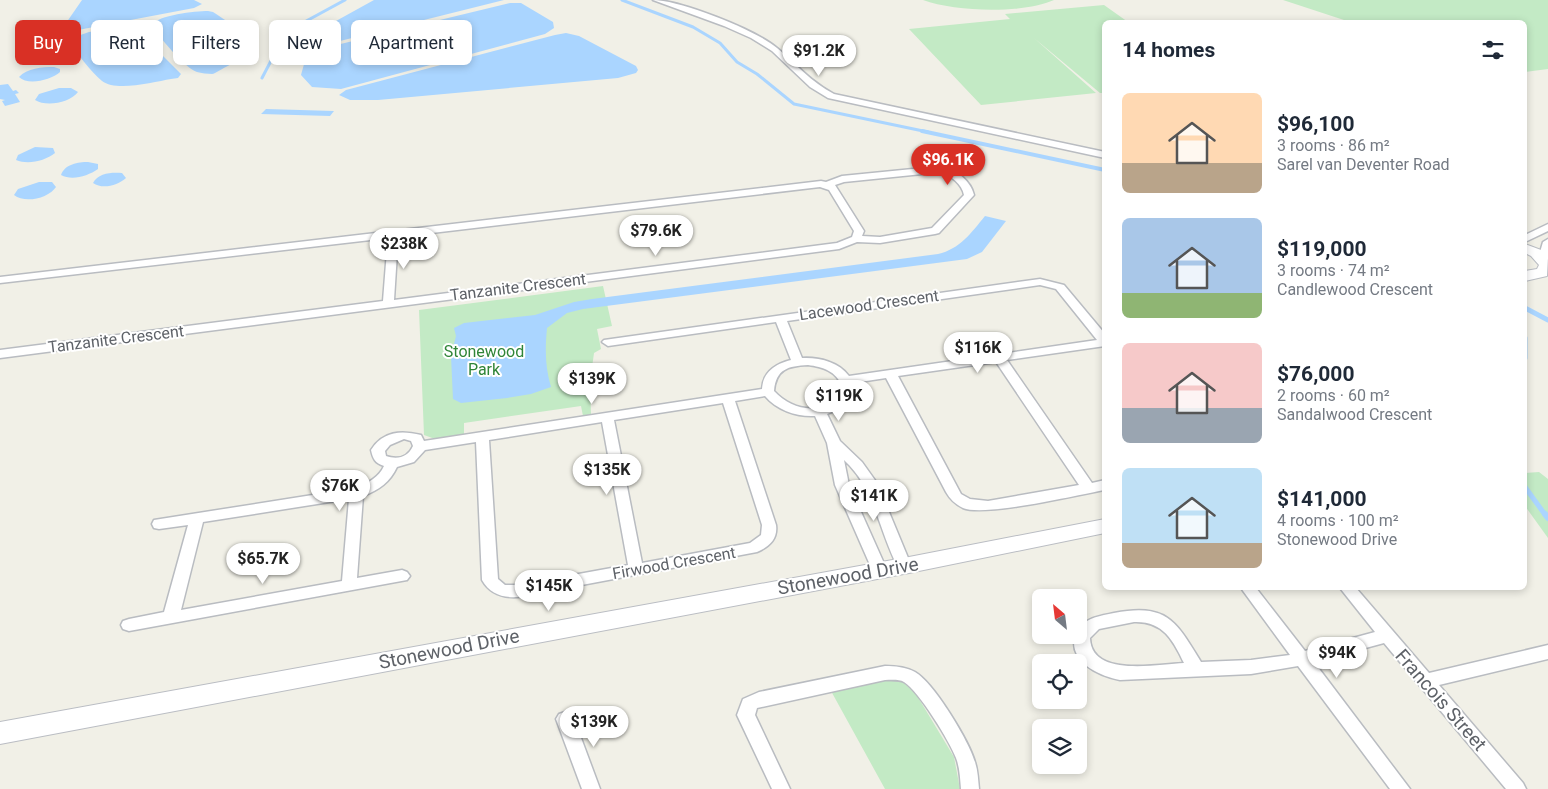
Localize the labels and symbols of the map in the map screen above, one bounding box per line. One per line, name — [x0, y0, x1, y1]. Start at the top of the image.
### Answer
pin: $91.2K — [778, 34, 860, 77]
pin: $96.1K — [907, 144, 989, 186]
pin: $79.6K — [615, 214, 697, 257]
pin: $238K — [369, 228, 439, 270]
street label: Tanzanite Crescent — [449, 269, 587, 305]
street label: Lacewood Crescent — [798, 286, 940, 324]
street label: Tanzanite Crescent — [47, 321, 185, 357]
pin: $116K — [943, 332, 1013, 374]
park label: Stonewood Park — [444, 342, 524, 379]
pin: $139K — [557, 362, 627, 405]
pin: $119K — [804, 380, 874, 422]
pin: $135K — [572, 454, 642, 496]
pin: $76K — [310, 470, 370, 512]
pin: $141K — [839, 480, 909, 522]
pin: $65.7K — [222, 542, 304, 585]
street label: Firwood Crescent — [611, 543, 737, 583]
street label: Stonewood Drive — [776, 552, 920, 600]
pin: $145K — [514, 570, 584, 612]
north arrow — [1032, 589, 1088, 644]
street label: Stonewood Drive — [377, 624, 521, 674]
pin: $94K — [1307, 636, 1367, 679]
street label: Francois Street — [1391, 644, 1491, 756]
pin: $139K — [559, 706, 629, 748]

